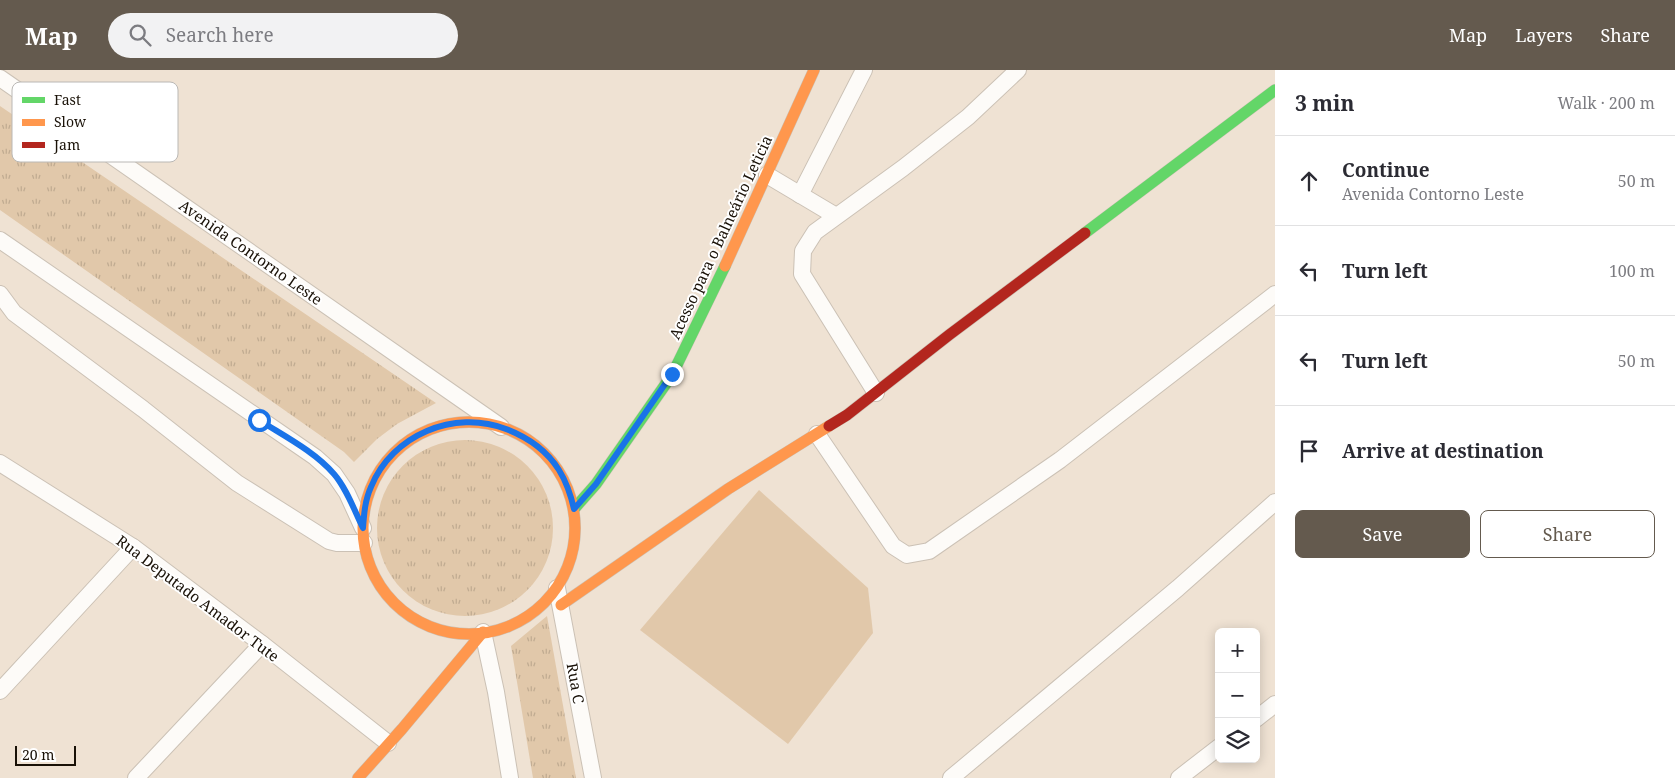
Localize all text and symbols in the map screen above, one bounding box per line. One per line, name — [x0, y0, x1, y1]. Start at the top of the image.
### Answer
search box — [108, 13, 458, 58]
text: Map — [25, 19, 78, 52]
icon: search — [126, 21, 154, 49]
text: Search here — [166, 22, 274, 48]
text: Map — [1449, 23, 1487, 47]
text: Layers — [1515, 23, 1573, 47]
text: Share — [1601, 23, 1650, 47]
legend — [12, 82, 178, 162]
text: 3 min — [1295, 89, 1354, 117]
text: Fast — [54, 90, 81, 109]
text: Walk · 200 m — [1558, 92, 1655, 114]
text: Slow — [54, 112, 87, 131]
street label: Acesso para o Balneário Leticia — [664, 132, 776, 342]
text: Jam — [53, 135, 80, 154]
text: Continue — [1342, 157, 1430, 183]
icon: ahead — [1295, 167, 1323, 195]
text: 50 m — [1618, 170, 1655, 192]
text: Avenida Contorno Leste — [1342, 183, 1524, 205]
street label: Avenida Contorno Leste — [175, 195, 327, 309]
icon: left — [1295, 257, 1323, 285]
text: Turn left — [1342, 258, 1428, 284]
text: 100 m — [1609, 260, 1655, 282]
icon: left — [1295, 347, 1323, 375]
text: Turn left — [1342, 348, 1428, 374]
text: 50 m — [1618, 350, 1655, 372]
route end — [661, 363, 684, 386]
route start — [248, 409, 271, 432]
icon: arrive — [1295, 437, 1323, 465]
text: Arrive at destination — [1342, 438, 1544, 464]
button: Save — [1295, 510, 1470, 558]
button: Share — [1480, 510, 1655, 558]
street label: Rua Deputado Amador Tute — [113, 530, 283, 666]
map controls — [1215, 628, 1260, 763]
button: + — [1215, 628, 1260, 673]
street label: Rua C — [563, 661, 589, 705]
button: − — [1215, 673, 1260, 718]
button: layers — [1215, 718, 1260, 763]
scale bar — [15, 743, 76, 766]
text: 20 m — [22, 745, 55, 764]

